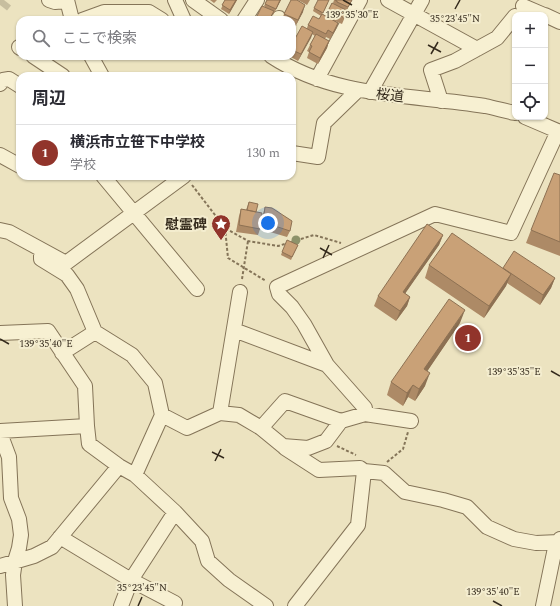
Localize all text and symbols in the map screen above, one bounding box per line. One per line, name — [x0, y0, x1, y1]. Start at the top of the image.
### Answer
text: 139°35'30"E — [325, 7, 379, 23]
text: 35°23'45"N — [430, 11, 480, 27]
map controls — [512, 12, 548, 120]
button: + — [512, 12, 548, 48]
search box — [16, 16, 296, 60]
icon: search — [30, 27, 52, 49]
text: ここで検索 — [62, 27, 137, 50]
button: − — [512, 48, 548, 84]
street label: 桜道 — [375, 83, 405, 108]
button: locate — [512, 84, 548, 120]
text: 周辺 — [32, 86, 66, 112]
text: 横浜市立笹下中学校 — [70, 131, 205, 154]
text: 1 — [41, 143, 49, 163]
text: 130 m — [246, 143, 280, 163]
text: 学校 — [70, 155, 96, 175]
place icon: 慰霊碑 — [210, 213, 232, 241]
your location — [258, 213, 278, 233]
place label: 慰霊碑 — [165, 214, 207, 235]
pin: 1 — [455, 323, 481, 353]
text: 139°35'40"E — [19, 336, 73, 352]
text: 139°35'35"E — [487, 364, 541, 380]
text: 35°23'45"N — [117, 580, 167, 596]
text: 139°35'40"E — [466, 584, 520, 600]

